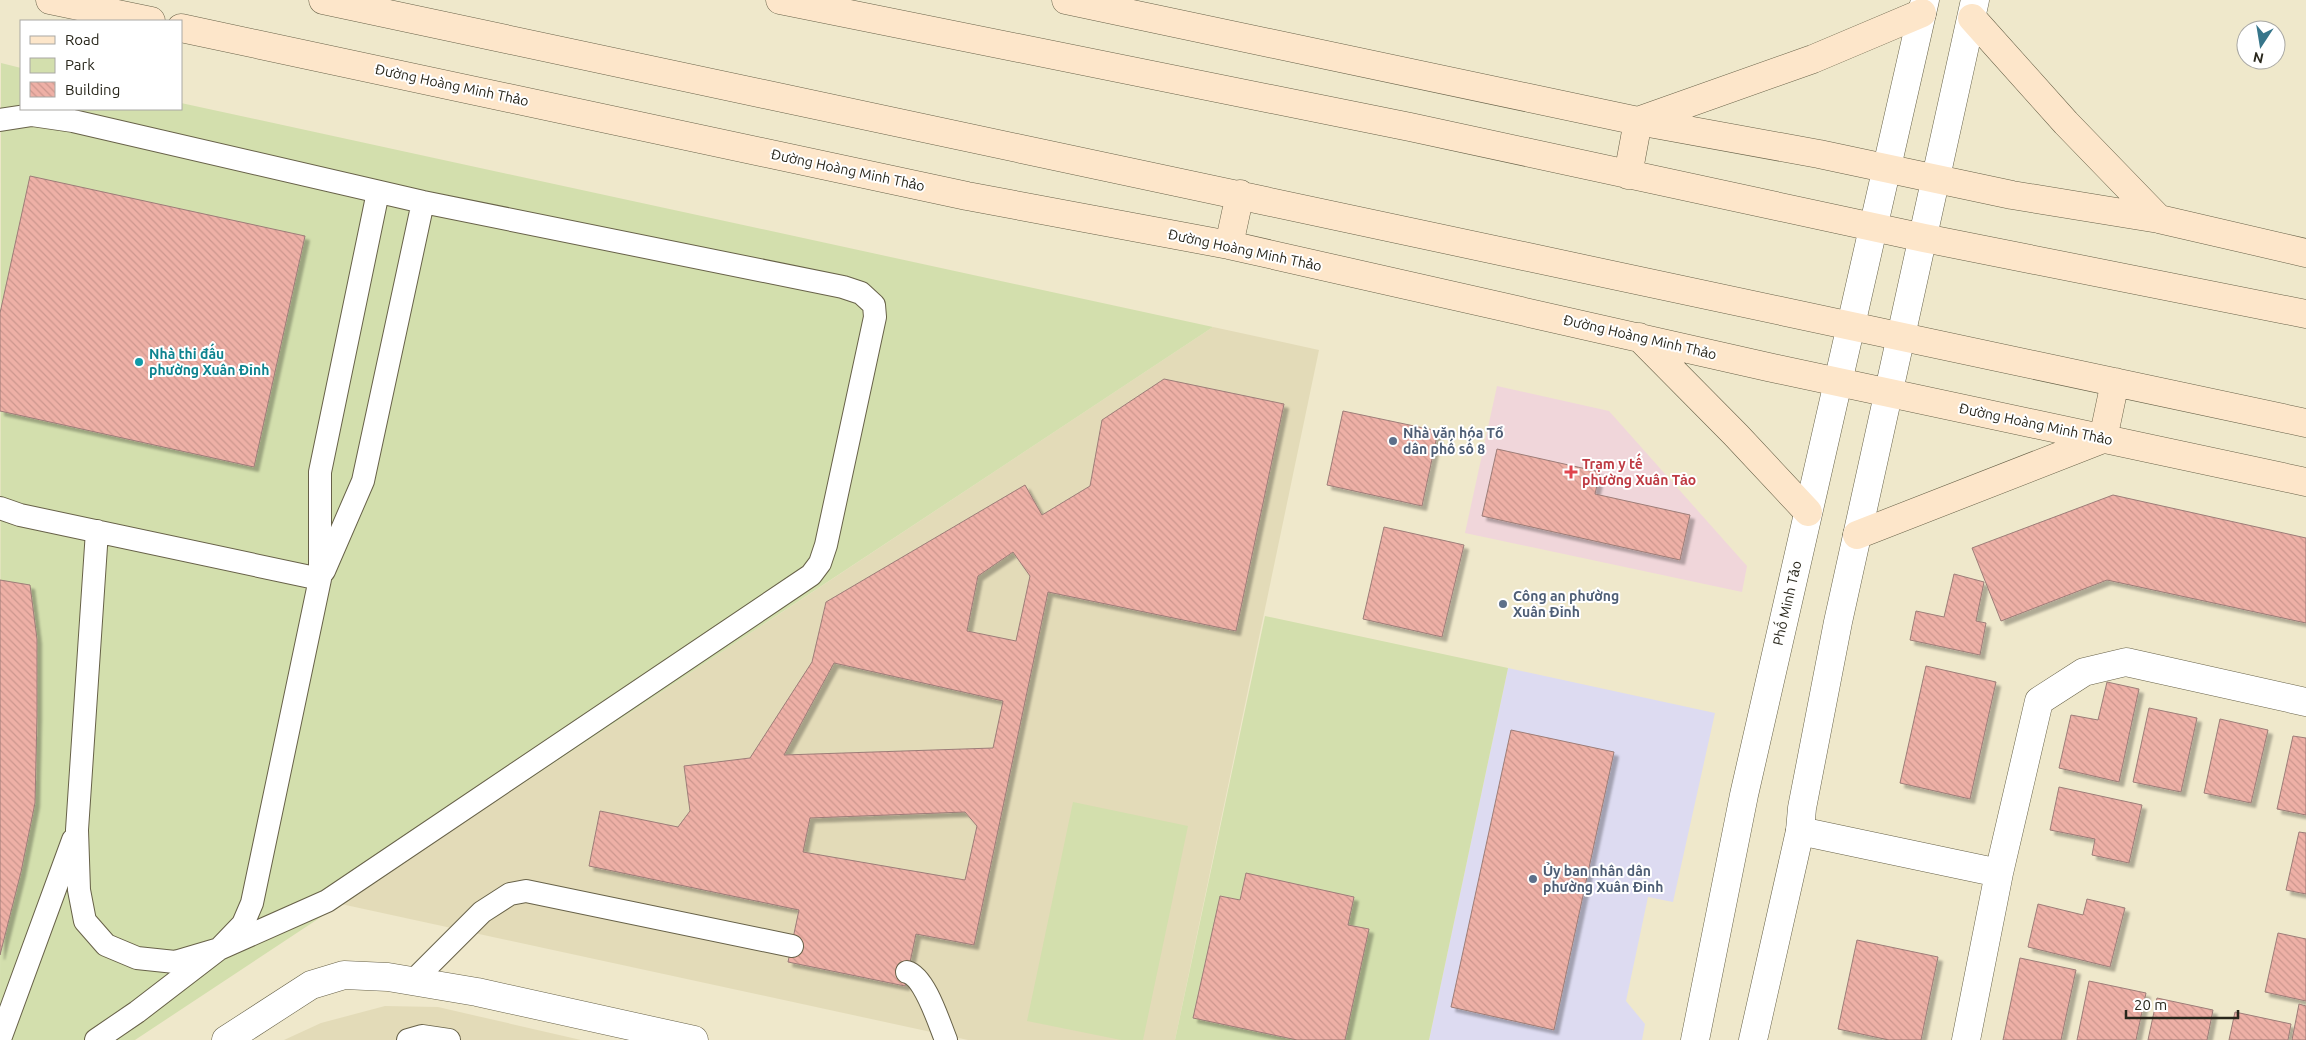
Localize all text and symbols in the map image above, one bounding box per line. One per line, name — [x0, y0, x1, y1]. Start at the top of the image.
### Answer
legend — [20, 20, 182, 110]
north arrow — [2236, 20, 2286, 70]
text: Road — [65, 31, 100, 48]
text: N — [2252, 49, 2265, 67]
text: Park — [65, 56, 95, 73]
street label: Đường Hoàng Minh Thảo — [374, 61, 530, 109]
text: Building — [65, 81, 120, 98]
street label: Đường Hoàng Minh Thảo — [770, 146, 926, 194]
street label: Đường Hoàng Minh Thảo — [1167, 226, 1323, 274]
street label: Đường Hoàng Minh Thảo — [1562, 312, 1718, 362]
place label: Nhà thi đấu phường Xuân Đỉnh — [149, 343, 269, 378]
marker: Nhà thi đấu phường Xuân Đỉnh — [133, 356, 145, 368]
street label: Đường Hoàng Minh Thảo — [1958, 400, 2114, 448]
place label: Nhà văn hóa Tổ dân phố số 8 — [1403, 425, 1504, 457]
marker: Nhà văn hóa Tổ dân phố số 8 — [1387, 435, 1399, 447]
place label: Trạm y tế phường Xuân Tảo — [1582, 453, 1696, 488]
marker: Trạm y tế phường Xuân Tảo — [1564, 465, 1578, 479]
street label: Phố Minh Tảo — [1767, 559, 1805, 647]
place label: Công an phường Xuân Đỉnh — [1513, 588, 1619, 620]
marker: Công an phường Xuân Đỉnh — [1497, 598, 1509, 610]
place label: Ủy ban nhân dân phường Xuân Đỉnh — [1543, 862, 1663, 895]
marker: Ủy ban nhân dân phường Xuân Đỉnh — [1527, 873, 1539, 885]
scale bar — [2126, 988, 2238, 1020]
text: 20 m — [2134, 996, 2167, 1013]

